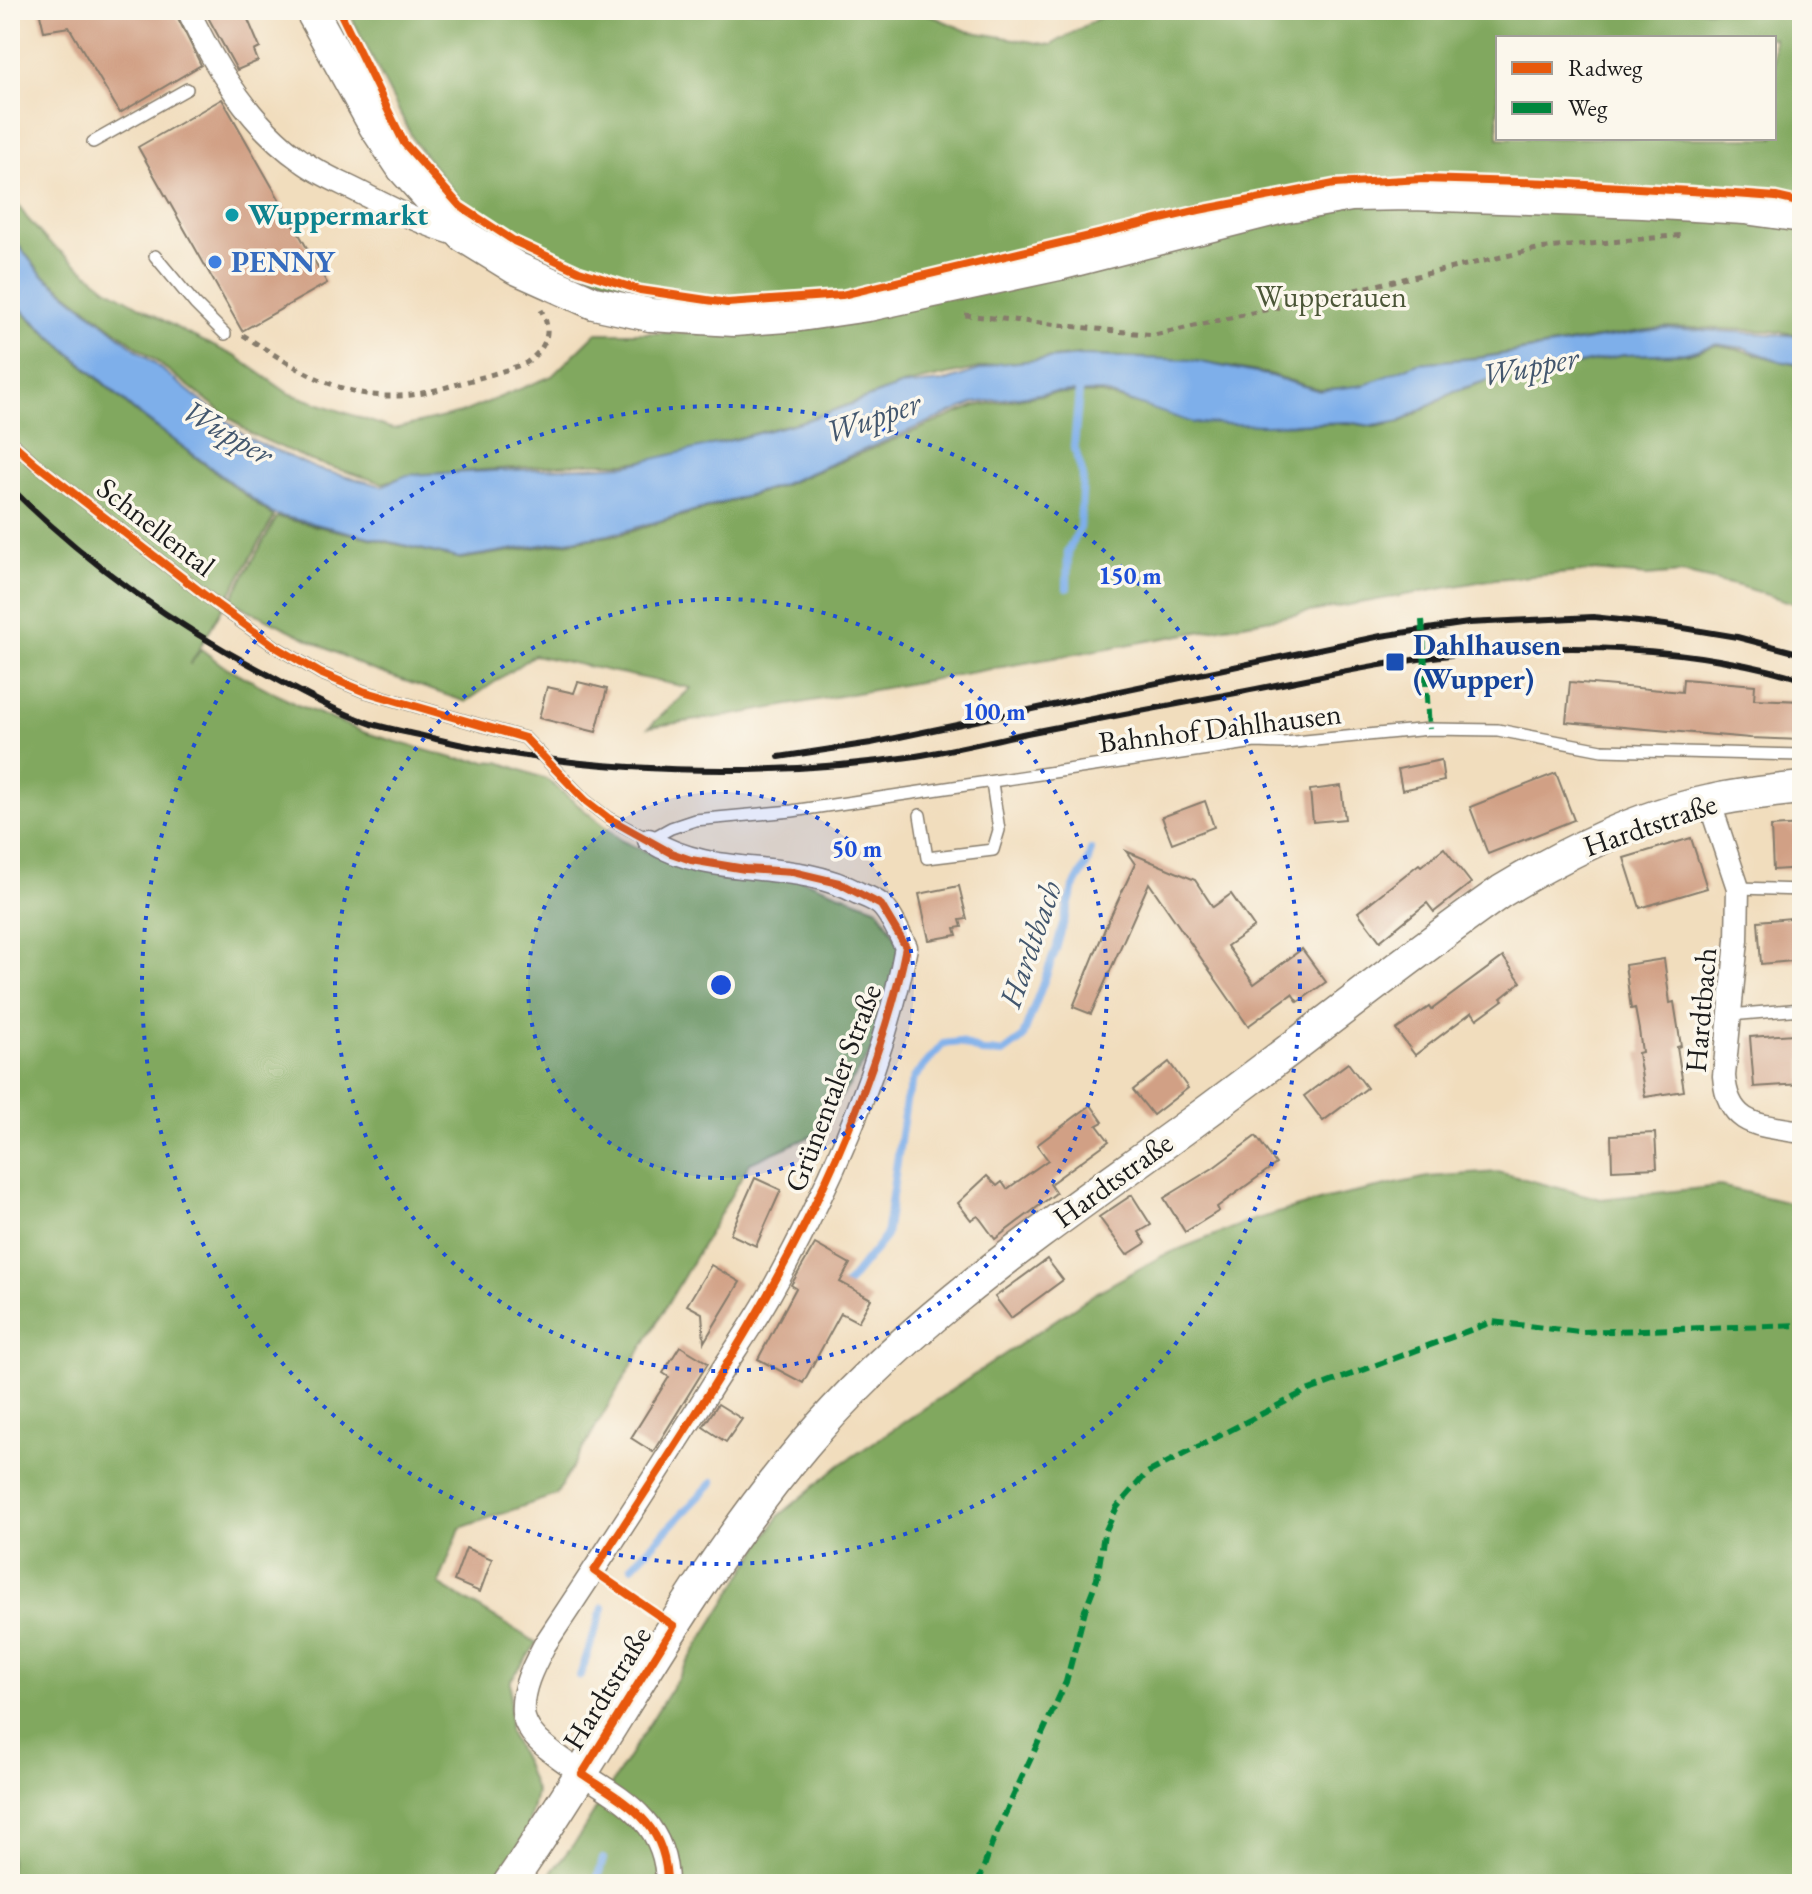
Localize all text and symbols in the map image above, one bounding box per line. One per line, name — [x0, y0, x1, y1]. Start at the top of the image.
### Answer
legend — [1496, 36, 1776, 140]
text: Radweg — [1568, 52, 1643, 83]
text: Weg — [1568, 92, 1608, 123]
place label: Wuppermarkt — [248, 195, 429, 234]
marker: Wuppermarkt — [223, 206, 241, 224]
place label: PENNY — [231, 242, 336, 281]
marker: PENNY — [206, 253, 224, 271]
park label: Wupperauen — [1255, 277, 1407, 316]
water label: Wupper — [1478, 336, 1584, 396]
water label: Wupper — [820, 381, 928, 453]
water label: Wupper — [175, 389, 283, 476]
street label: Schnellental — [89, 468, 223, 585]
text: 150 m — [1098, 560, 1162, 591]
place label: Dahlhausen (Wupper) — [1413, 625, 1561, 698]
marker: Dahlhausen (Wupper) — [1384, 651, 1406, 673]
street label: Bahnhof Dahlhausen — [1096, 693, 1344, 762]
text: 100 m — [962, 696, 1026, 727]
street label: Hardtstraße — [1578, 783, 1722, 866]
text: 50 m — [832, 833, 882, 864]
water label: Hardtbach — [988, 875, 1071, 1014]
street label: Hardtbach — [1676, 946, 1725, 1074]
centre of rings — [707, 971, 735, 999]
street label: Grünentaler Straße — [775, 978, 890, 1197]
street label: Hardtstraße — [1045, 1123, 1180, 1236]
street label: Hardtstraße — [553, 1619, 660, 1757]

